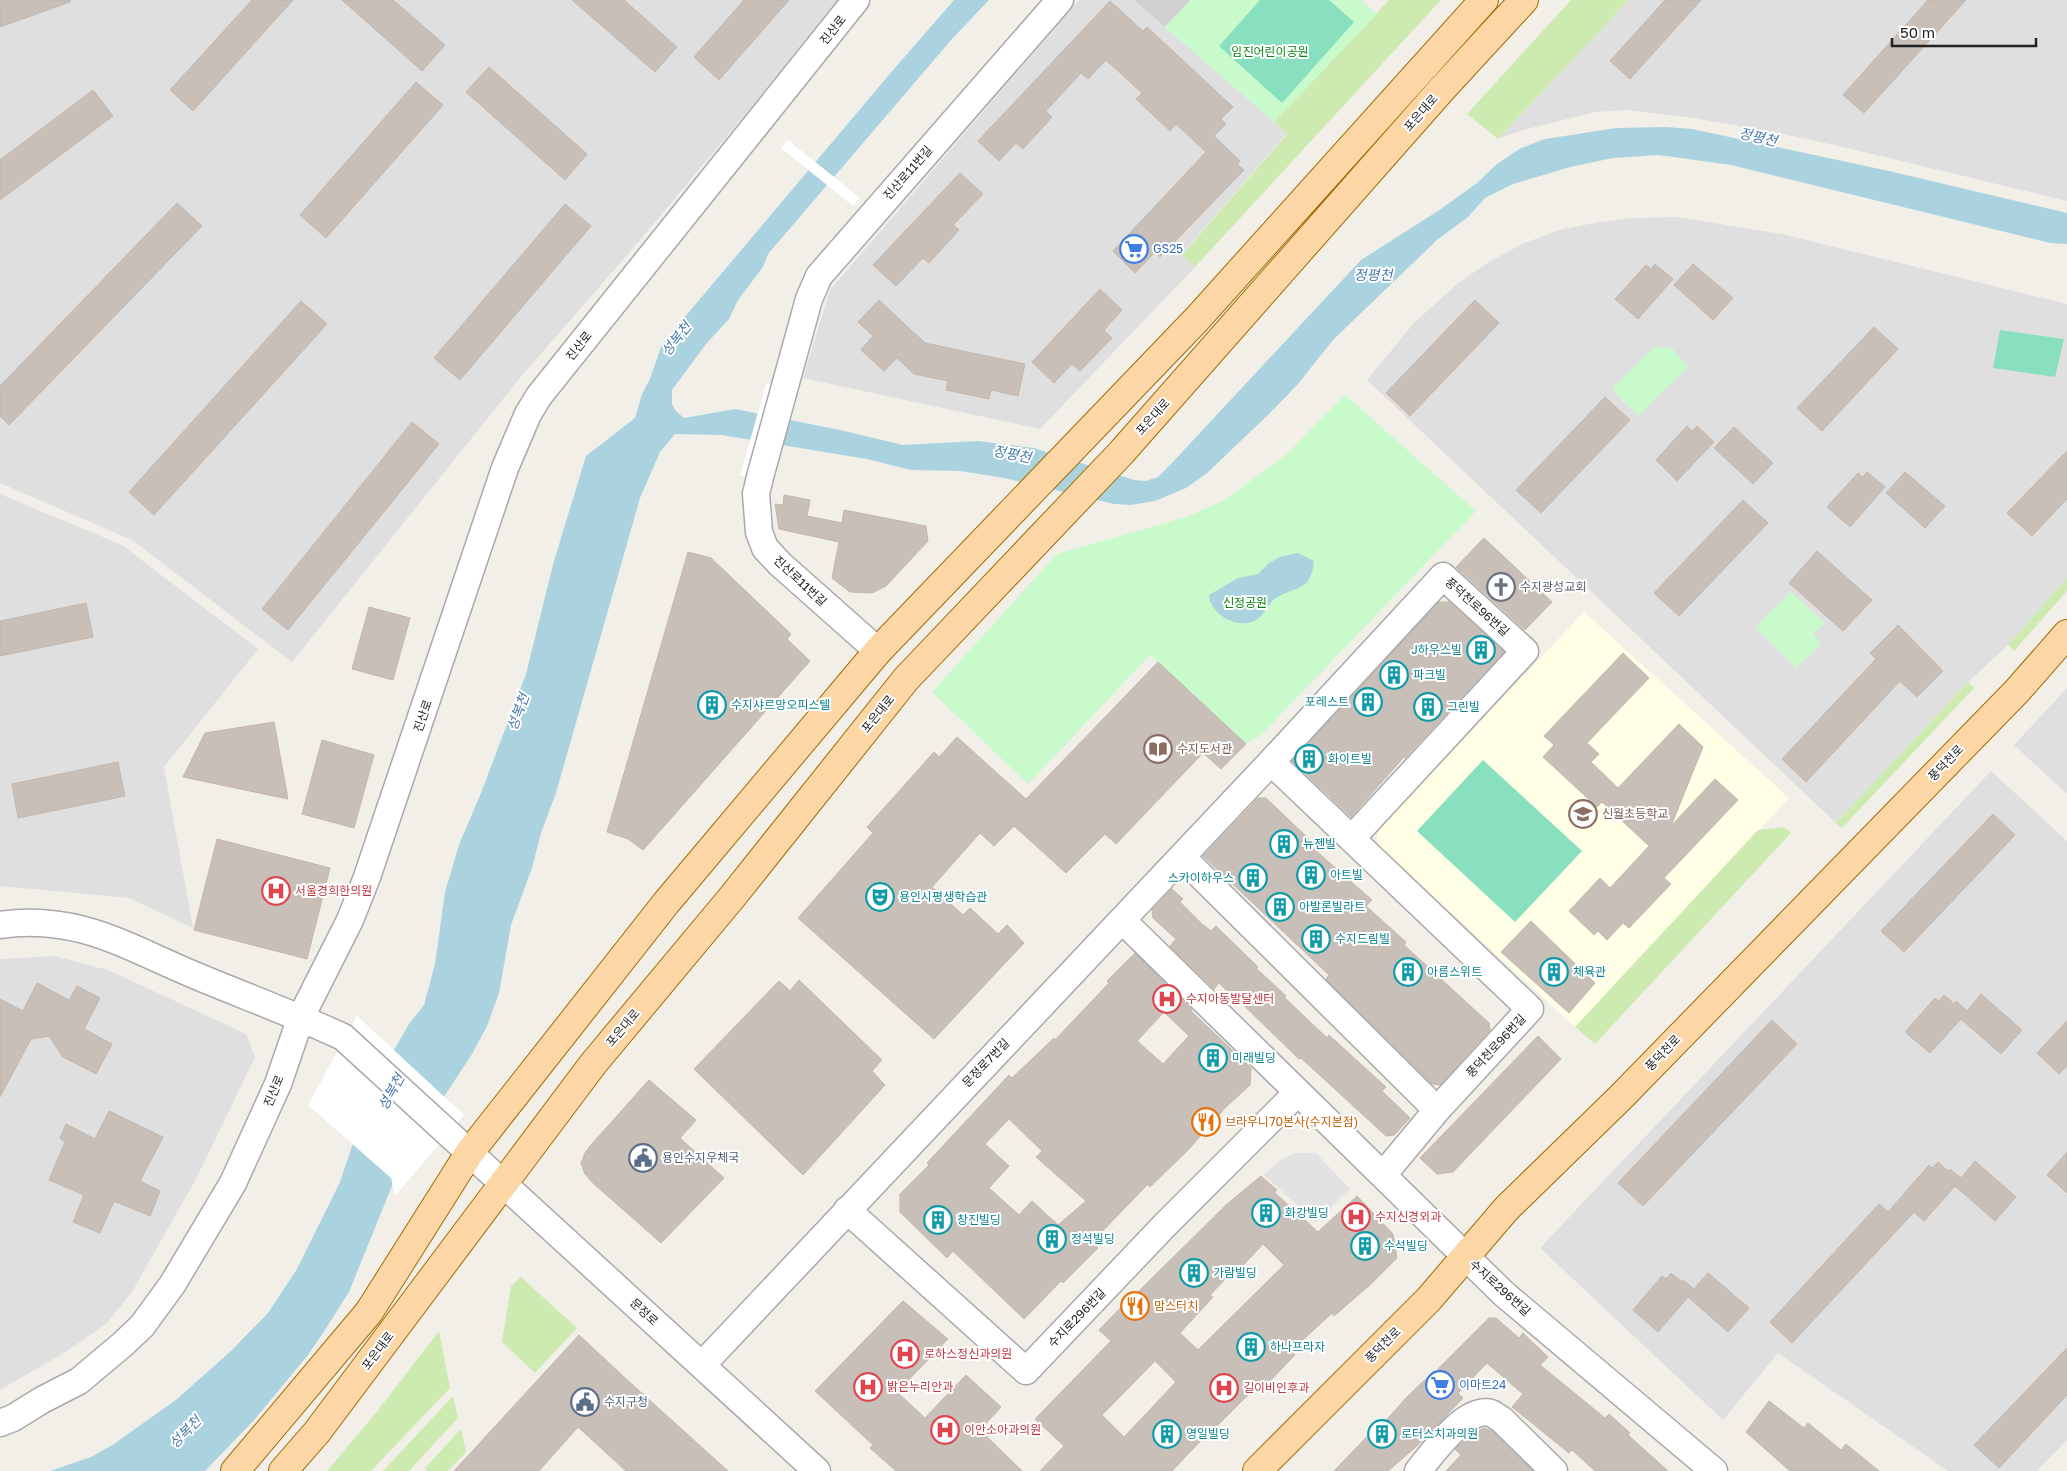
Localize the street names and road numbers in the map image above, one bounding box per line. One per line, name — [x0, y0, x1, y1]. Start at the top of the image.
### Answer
street label: 진산로 — [816, 12, 849, 47]
street label: 포은대로 — [1400, 91, 1441, 134]
street label: 진산로11번길 — [880, 143, 935, 203]
street label: 진산로 — [562, 328, 595, 363]
street label: 포은대로 — [1132, 395, 1173, 438]
street label: 진산로11번길 — [771, 552, 830, 609]
street label: 풍덕천로96번길 — [1442, 574, 1512, 639]
street label: 포은대로 — [858, 692, 897, 736]
street label: 진산로 — [410, 698, 435, 734]
street label: 풍덕천로 — [1925, 742, 1966, 784]
street label: 포은대로 — [603, 1006, 643, 1049]
street label: 풍덕천로96번길 — [1463, 1011, 1529, 1080]
street label: 풍덕천로 — [1642, 1032, 1683, 1074]
street label: 문정로7번길 — [959, 1035, 1012, 1090]
street label: 진산로 — [260, 1073, 287, 1109]
street label: 수지로296번길 — [1467, 1256, 1534, 1319]
street label: 수지로296번길 — [1045, 1285, 1109, 1350]
street label: 문정로 — [627, 1295, 662, 1328]
street label: 풍덕천로 — [1362, 1324, 1404, 1366]
street label: 포은대로 — [358, 1329, 397, 1373]

